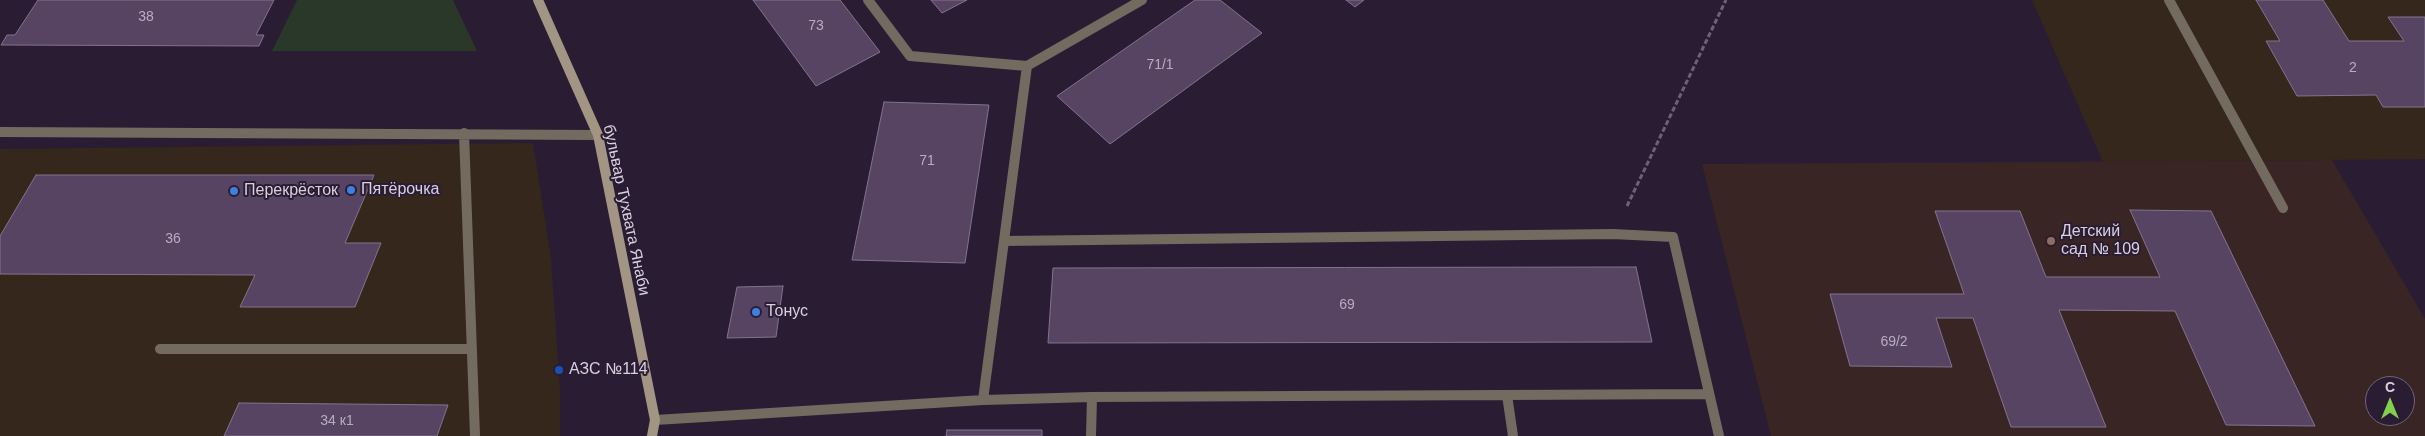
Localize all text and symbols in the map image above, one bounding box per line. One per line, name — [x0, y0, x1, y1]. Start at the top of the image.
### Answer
house number: 38 — [138, 9, 154, 25]
house number: 73 — [808, 18, 824, 34]
house number: 71/1 — [1146, 57, 1174, 73]
house number: 2 — [2349, 60, 2357, 76]
street label: бульвар Тухвата Янаби — [598, 123, 654, 297]
house number: 71 — [919, 153, 935, 169]
place label: Пятёрочка — [361, 180, 439, 200]
place label: Перекрёсток — [244, 181, 338, 201]
marker: Пятёрочка — [345, 184, 357, 196]
marker: Перекрёсток — [228, 185, 240, 197]
place label: Детский сад № 109 — [2061, 222, 2140, 260]
house number: 36 — [165, 231, 181, 247]
marker: Детский сад № 109 — [2045, 235, 2057, 247]
house number: 69 — [1339, 297, 1355, 313]
place label: Тонус — [766, 302, 808, 322]
marker: Тонус — [750, 306, 762, 318]
house number: 69/2 — [1880, 334, 1908, 350]
place label: АЗС №114 — [569, 360, 648, 380]
marker: АЗС №114 — [553, 364, 565, 376]
north arrow — [2365, 376, 2415, 426]
text: С — [2385, 379, 2395, 395]
house number: 34 к1 — [320, 413, 354, 429]

